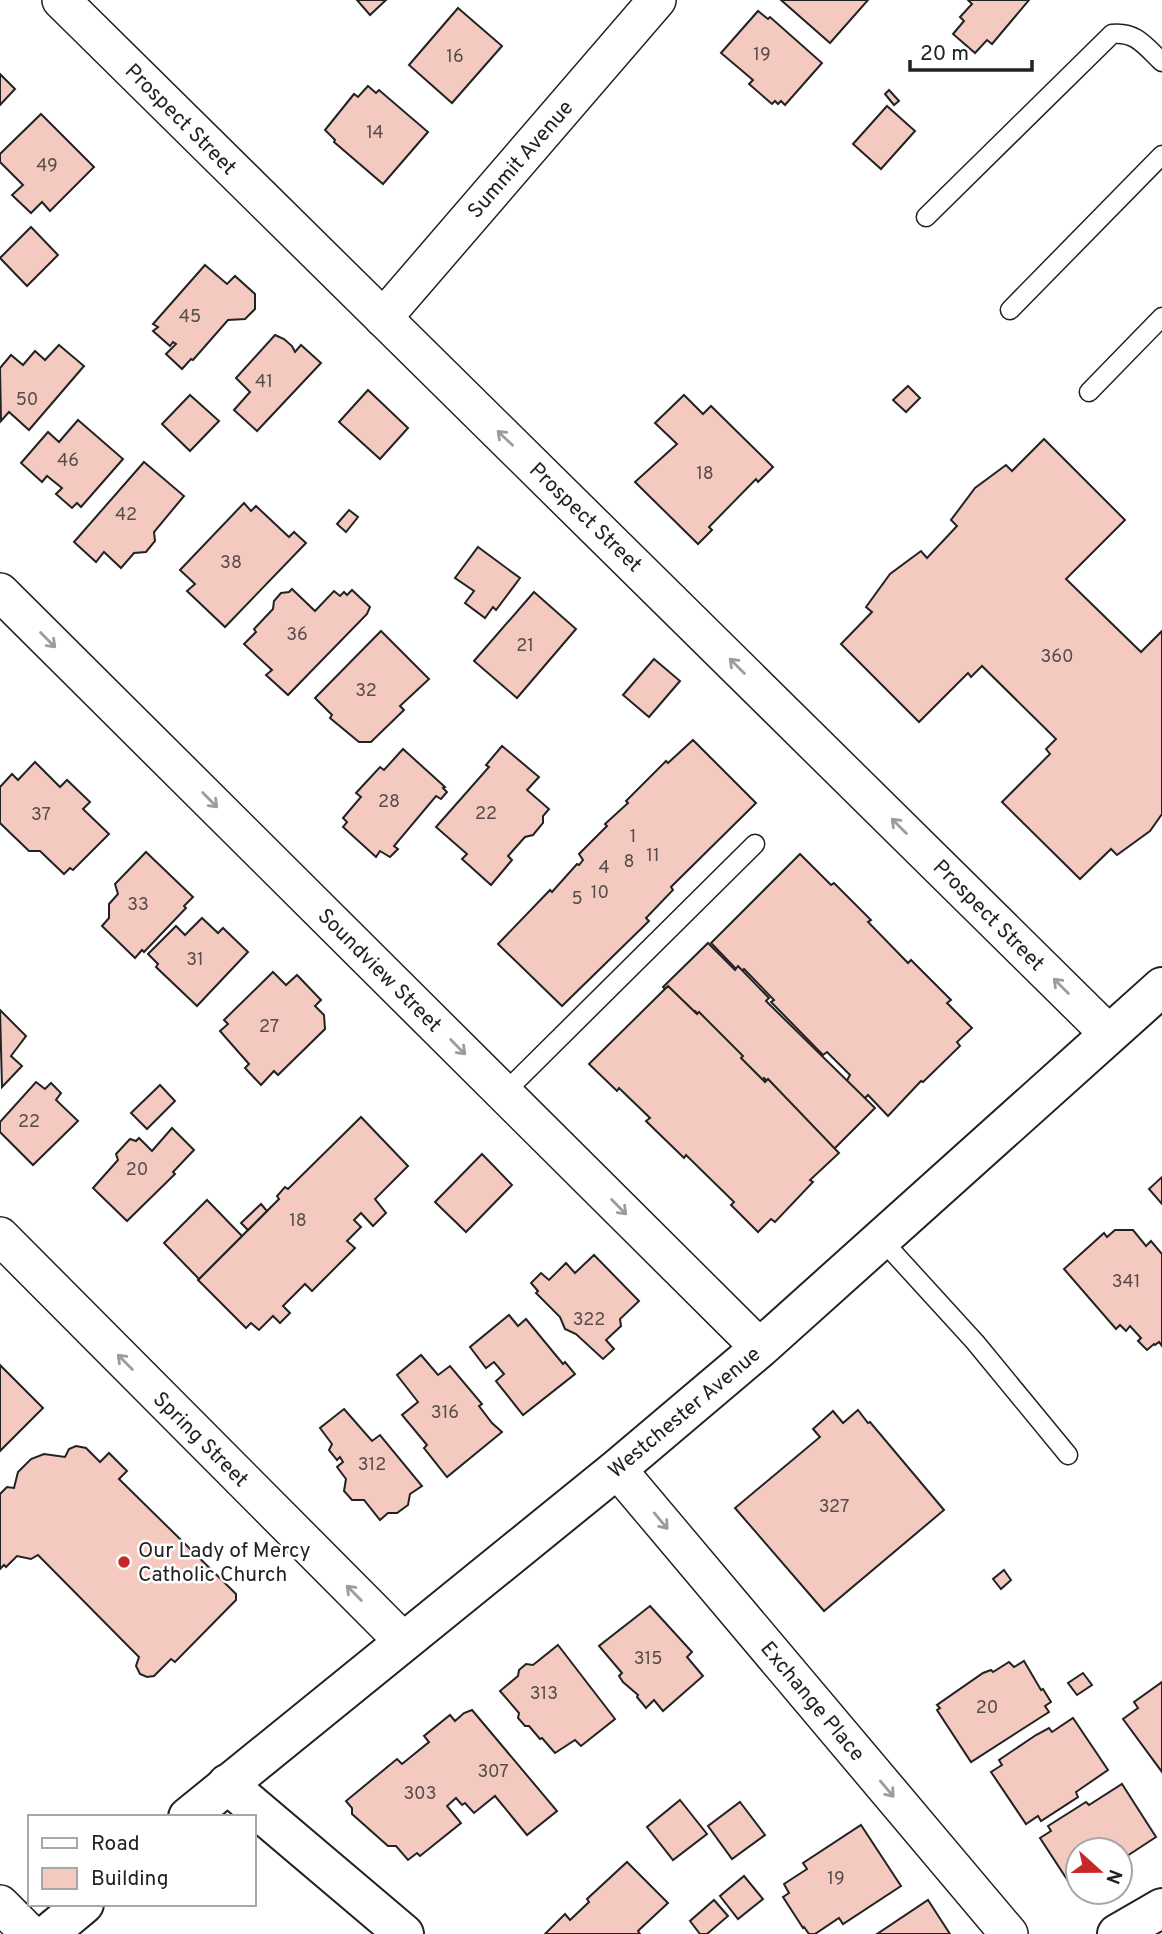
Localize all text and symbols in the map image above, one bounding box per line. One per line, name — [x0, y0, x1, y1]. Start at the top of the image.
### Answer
scale bar — [910, 28, 1032, 72]
text: 20 m — [920, 41, 969, 68]
house number: 19 — [753, 44, 771, 67]
house number: 16 — [446, 46, 464, 69]
street label: Prospect Street — [118, 59, 241, 182]
street label: Summit Avenue — [462, 95, 580, 225]
house number: 14 — [366, 122, 384, 145]
house number: 49 — [36, 155, 58, 178]
house number: 45 — [179, 306, 201, 329]
house number: 41 — [255, 371, 273, 394]
house number: 50 — [16, 389, 38, 412]
one-way arrow — [497, 429, 514, 446]
house number: 46 — [57, 450, 79, 473]
street label: Prospect Street — [523, 457, 647, 579]
house number: 18 — [696, 463, 714, 486]
house number: 42 — [115, 504, 137, 527]
house number: 38 — [220, 552, 242, 575]
house number: 36 — [286, 624, 308, 647]
one-way arrow — [40, 631, 57, 648]
house number: 21 — [516, 635, 534, 658]
house number: 360 — [1040, 646, 1074, 669]
one-way arrow — [729, 658, 746, 675]
house number: 32 — [355, 680, 377, 703]
house number: 28 — [378, 791, 400, 814]
one-way arrow — [201, 792, 218, 809]
house number: 22 — [475, 803, 497, 826]
house number: 37 — [31, 804, 51, 827]
one-way arrow — [891, 818, 908, 835]
house number: 1 — [630, 826, 636, 849]
house number: 11 — [646, 845, 660, 868]
house number: 8 — [624, 851, 635, 874]
street label: Prospect Street — [926, 855, 1049, 978]
house number: 4 — [598, 857, 610, 880]
house number: 10 — [591, 882, 609, 905]
house number: 5 — [571, 888, 583, 911]
house number: 33 — [127, 894, 149, 917]
street label: Soundview Street — [311, 903, 447, 1039]
house number: 31 — [186, 949, 204, 972]
one-way arrow — [1052, 978, 1069, 995]
house number: 27 — [259, 1016, 279, 1039]
one-way arrow — [449, 1039, 466, 1056]
house number: 22 — [18, 1111, 40, 1134]
house number: 20 — [126, 1159, 148, 1182]
one-way arrow — [611, 1199, 628, 1216]
house number: 18 — [289, 1210, 307, 1233]
house number: 341 — [1112, 1271, 1140, 1294]
house number: 322 — [573, 1309, 605, 1332]
street label: Westchester Avenue — [603, 1342, 767, 1485]
one-way arrow — [117, 1354, 134, 1371]
street label: Spring Street — [146, 1387, 253, 1494]
house number: 316 — [431, 1402, 459, 1425]
house number: 312 — [358, 1454, 386, 1477]
house number: 327 — [819, 1496, 849, 1519]
one-way arrow — [653, 1512, 669, 1530]
place label: Our Lady of Mercy Catholic Church — [138, 1538, 311, 1589]
marker: Our Lady of Mercy Catholic Church — [116, 1554, 132, 1570]
one-way arrow — [346, 1584, 363, 1601]
street label: Exchange Place — [754, 1636, 870, 1768]
house number: 315 — [634, 1648, 662, 1671]
house number: 313 — [530, 1683, 558, 1706]
house number: 20 — [976, 1697, 998, 1720]
house number: 307 — [477, 1761, 509, 1784]
one-way arrow — [878, 1780, 894, 1798]
house number: 303 — [403, 1783, 437, 1806]
legend — [28, 1815, 256, 1906]
text: Road — [91, 1831, 140, 1858]
north arrow — [1064, 1836, 1134, 1906]
text: Building — [91, 1866, 169, 1893]
text: N — [1099, 1866, 1127, 1887]
house number: 19 — [827, 1868, 845, 1891]

